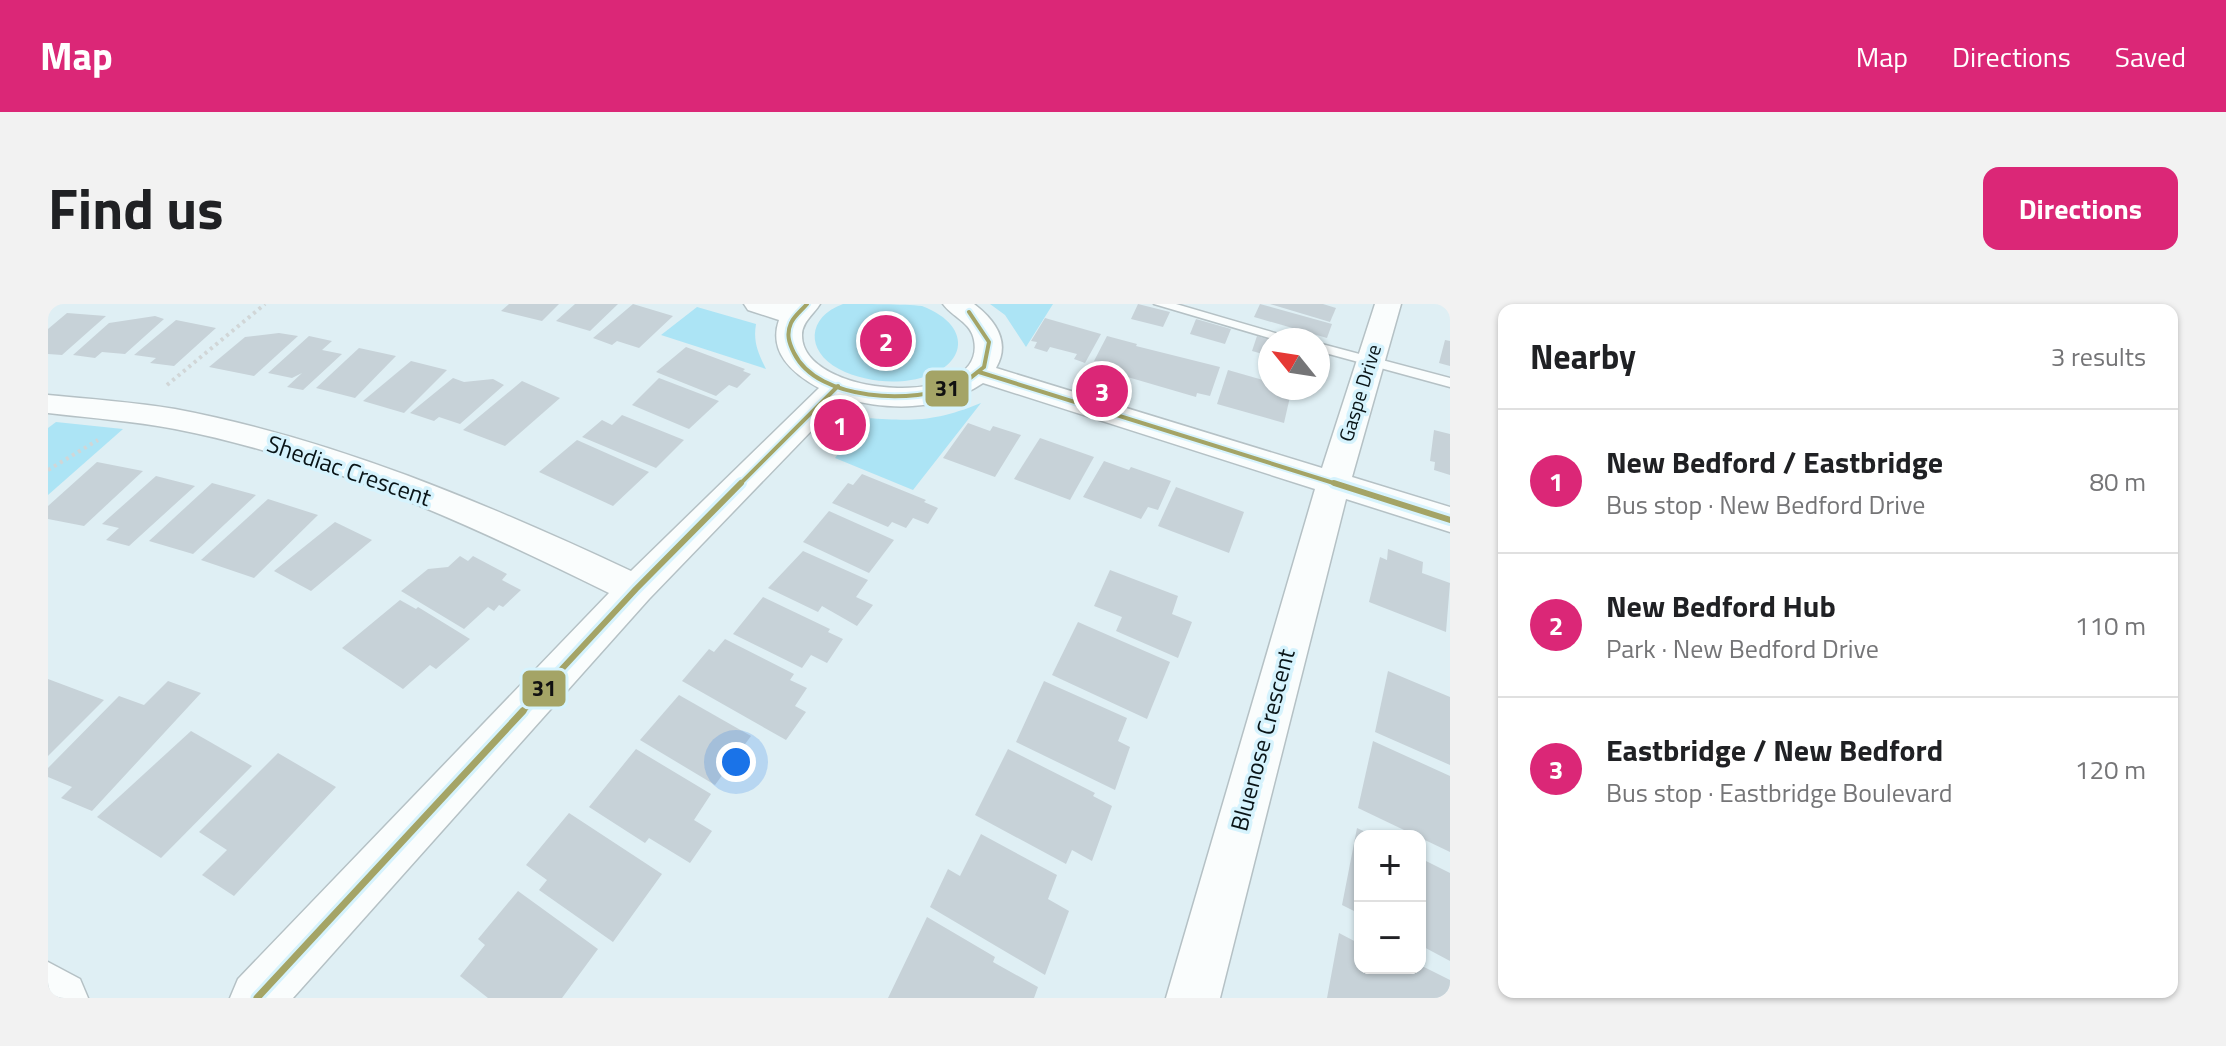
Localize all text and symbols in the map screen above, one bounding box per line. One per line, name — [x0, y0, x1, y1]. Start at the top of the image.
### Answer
text: Map — [40, 27, 113, 85]
text: Map — [1856, 35, 1908, 78]
text: Directions — [1952, 35, 2071, 78]
text: Saved — [2115, 35, 2186, 78]
text: Find us — [48, 166, 224, 251]
button: Directions — [1983, 167, 2178, 250]
pin: 2 — [860, 311, 912, 371]
north arrow — [1258, 328, 1330, 400]
text: Nearby — [1530, 330, 1636, 382]
text: 3 results — [2051, 337, 2146, 376]
street label: Gaspe Drive — [1330, 340, 1389, 445]
pin: 3 — [1076, 361, 1128, 421]
line badge: 31 — [924, 369, 970, 408]
text: 31 — [935, 371, 959, 405]
pin: 1 — [814, 395, 866, 455]
street label: Shediac Crescent — [262, 425, 437, 515]
text: New Bedford / Eastbridge — [1606, 439, 1943, 485]
text: 1 — [1549, 462, 1563, 501]
text: 80 m — [2089, 462, 2146, 501]
text: Bus stop · New Bedford Drive — [1606, 485, 1925, 524]
text: New Bedford Hub — [1606, 583, 1836, 629]
text: 2 — [1549, 606, 1563, 645]
text: 110 m — [2075, 606, 2146, 645]
text: Park · New Bedford Drive — [1606, 629, 1879, 668]
street label: Bluenose Crescent — [1220, 644, 1304, 835]
line badge: 31 — [521, 669, 567, 708]
text: 31 — [532, 671, 556, 705]
text: Eastbridge / New Bedford — [1606, 727, 1943, 773]
your location — [716, 742, 756, 782]
text: 3 — [1549, 750, 1563, 789]
text: 120 m — [2075, 750, 2146, 789]
text: Bus stop · Eastbridge Boulevard — [1606, 773, 1953, 812]
map controls — [1354, 830, 1426, 974]
button: + — [1354, 830, 1426, 902]
button: − — [1354, 902, 1426, 974]

